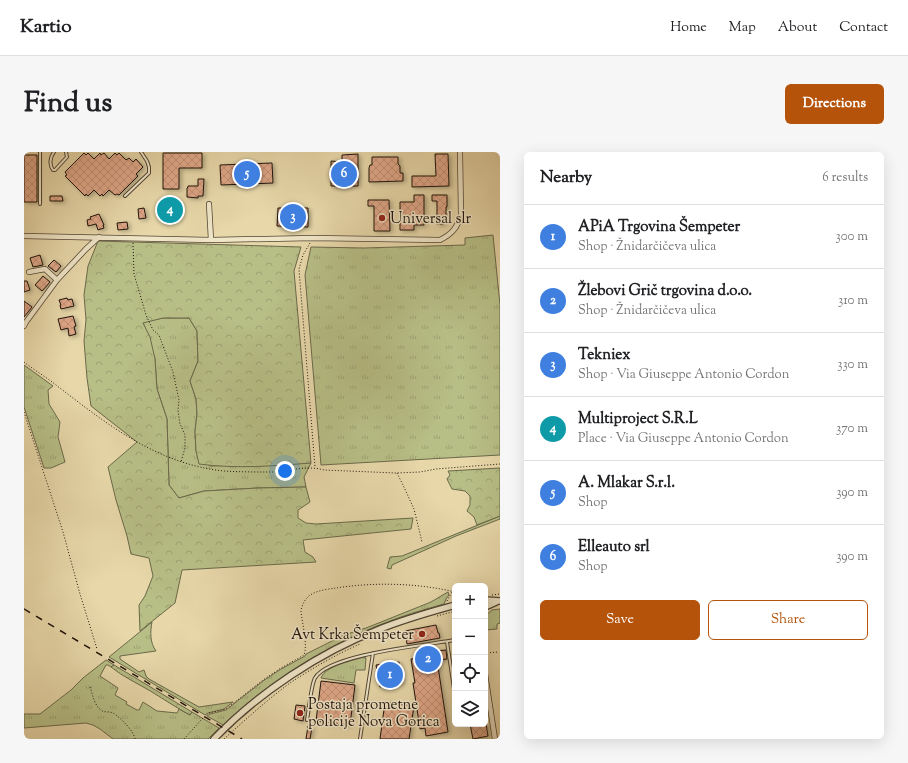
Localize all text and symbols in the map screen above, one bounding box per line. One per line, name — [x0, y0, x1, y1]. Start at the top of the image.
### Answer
text: Kartio — [20, 14, 72, 41]
text: Home — [670, 18, 707, 38]
text: Map — [729, 18, 756, 38]
text: About — [778, 18, 817, 38]
text: Contact — [839, 18, 888, 38]
text: Find us — [24, 84, 112, 124]
button: Directions — [785, 84, 884, 124]
pin: 5 — [234, 159, 260, 189]
pin: 6 — [331, 159, 357, 189]
text: Nearby — [540, 166, 592, 190]
text: 6 results — [822, 169, 868, 187]
pin: 4 — [157, 195, 183, 225]
pin: 3 — [280, 202, 306, 232]
place label: Universal slr — [390, 209, 471, 230]
marker: Universal slr — [377, 213, 387, 223]
text: APiA Trgovina Šempeter — [578, 217, 740, 238]
text: 1 — [551, 228, 555, 246]
text: 300 m — [836, 228, 868, 246]
text: Shop · Žnidarčičeva ulica — [578, 238, 716, 256]
text: Žlebovi Grič trgovina d.o.o. — [578, 281, 752, 302]
text: 2 — [550, 292, 556, 310]
text: 310 m — [838, 292, 868, 310]
text: Shop · Žnidarčičeva ulica — [578, 302, 716, 320]
text: Tekniex — [578, 345, 630, 366]
text: 3 — [550, 356, 556, 374]
text: 330 m — [837, 356, 868, 374]
text: Shop · Via Giuseppe Antonio Cordon — [578, 366, 789, 384]
text: Multiproject S.R.L — [578, 409, 698, 430]
text: 4 — [550, 420, 556, 438]
text: 370 m — [836, 420, 868, 438]
text: Place · Via Giuseppe Antonio Cordon — [578, 430, 789, 448]
your location — [275, 461, 295, 481]
text: A. Mlakar S.r.l. — [578, 473, 675, 494]
text: 5 — [551, 484, 555, 502]
text: 390 m — [836, 484, 868, 502]
text: Shop — [578, 494, 607, 512]
text: Elleauto srl — [578, 537, 650, 558]
text: 6 — [550, 548, 556, 566]
text: 390 m — [836, 548, 868, 566]
text: Shop — [578, 558, 607, 576]
map controls — [452, 583, 488, 727]
button: + — [452, 583, 488, 619]
button: Save — [540, 600, 700, 640]
button: Share — [708, 600, 868, 640]
button: − — [452, 619, 488, 655]
place label: Avt Krka Šempeter — [291, 624, 414, 646]
marker: Avt Krka Šempeter — [417, 629, 427, 639]
pin: 2 — [415, 644, 441, 674]
button: locate — [452, 655, 488, 691]
pin: 1 — [377, 660, 403, 690]
button: layers — [452, 691, 488, 727]
place label: Postaja prometne policije Nova Gorica — [308, 695, 440, 733]
marker: Postaja prometne policije Nova Gorica — [295, 708, 305, 718]

